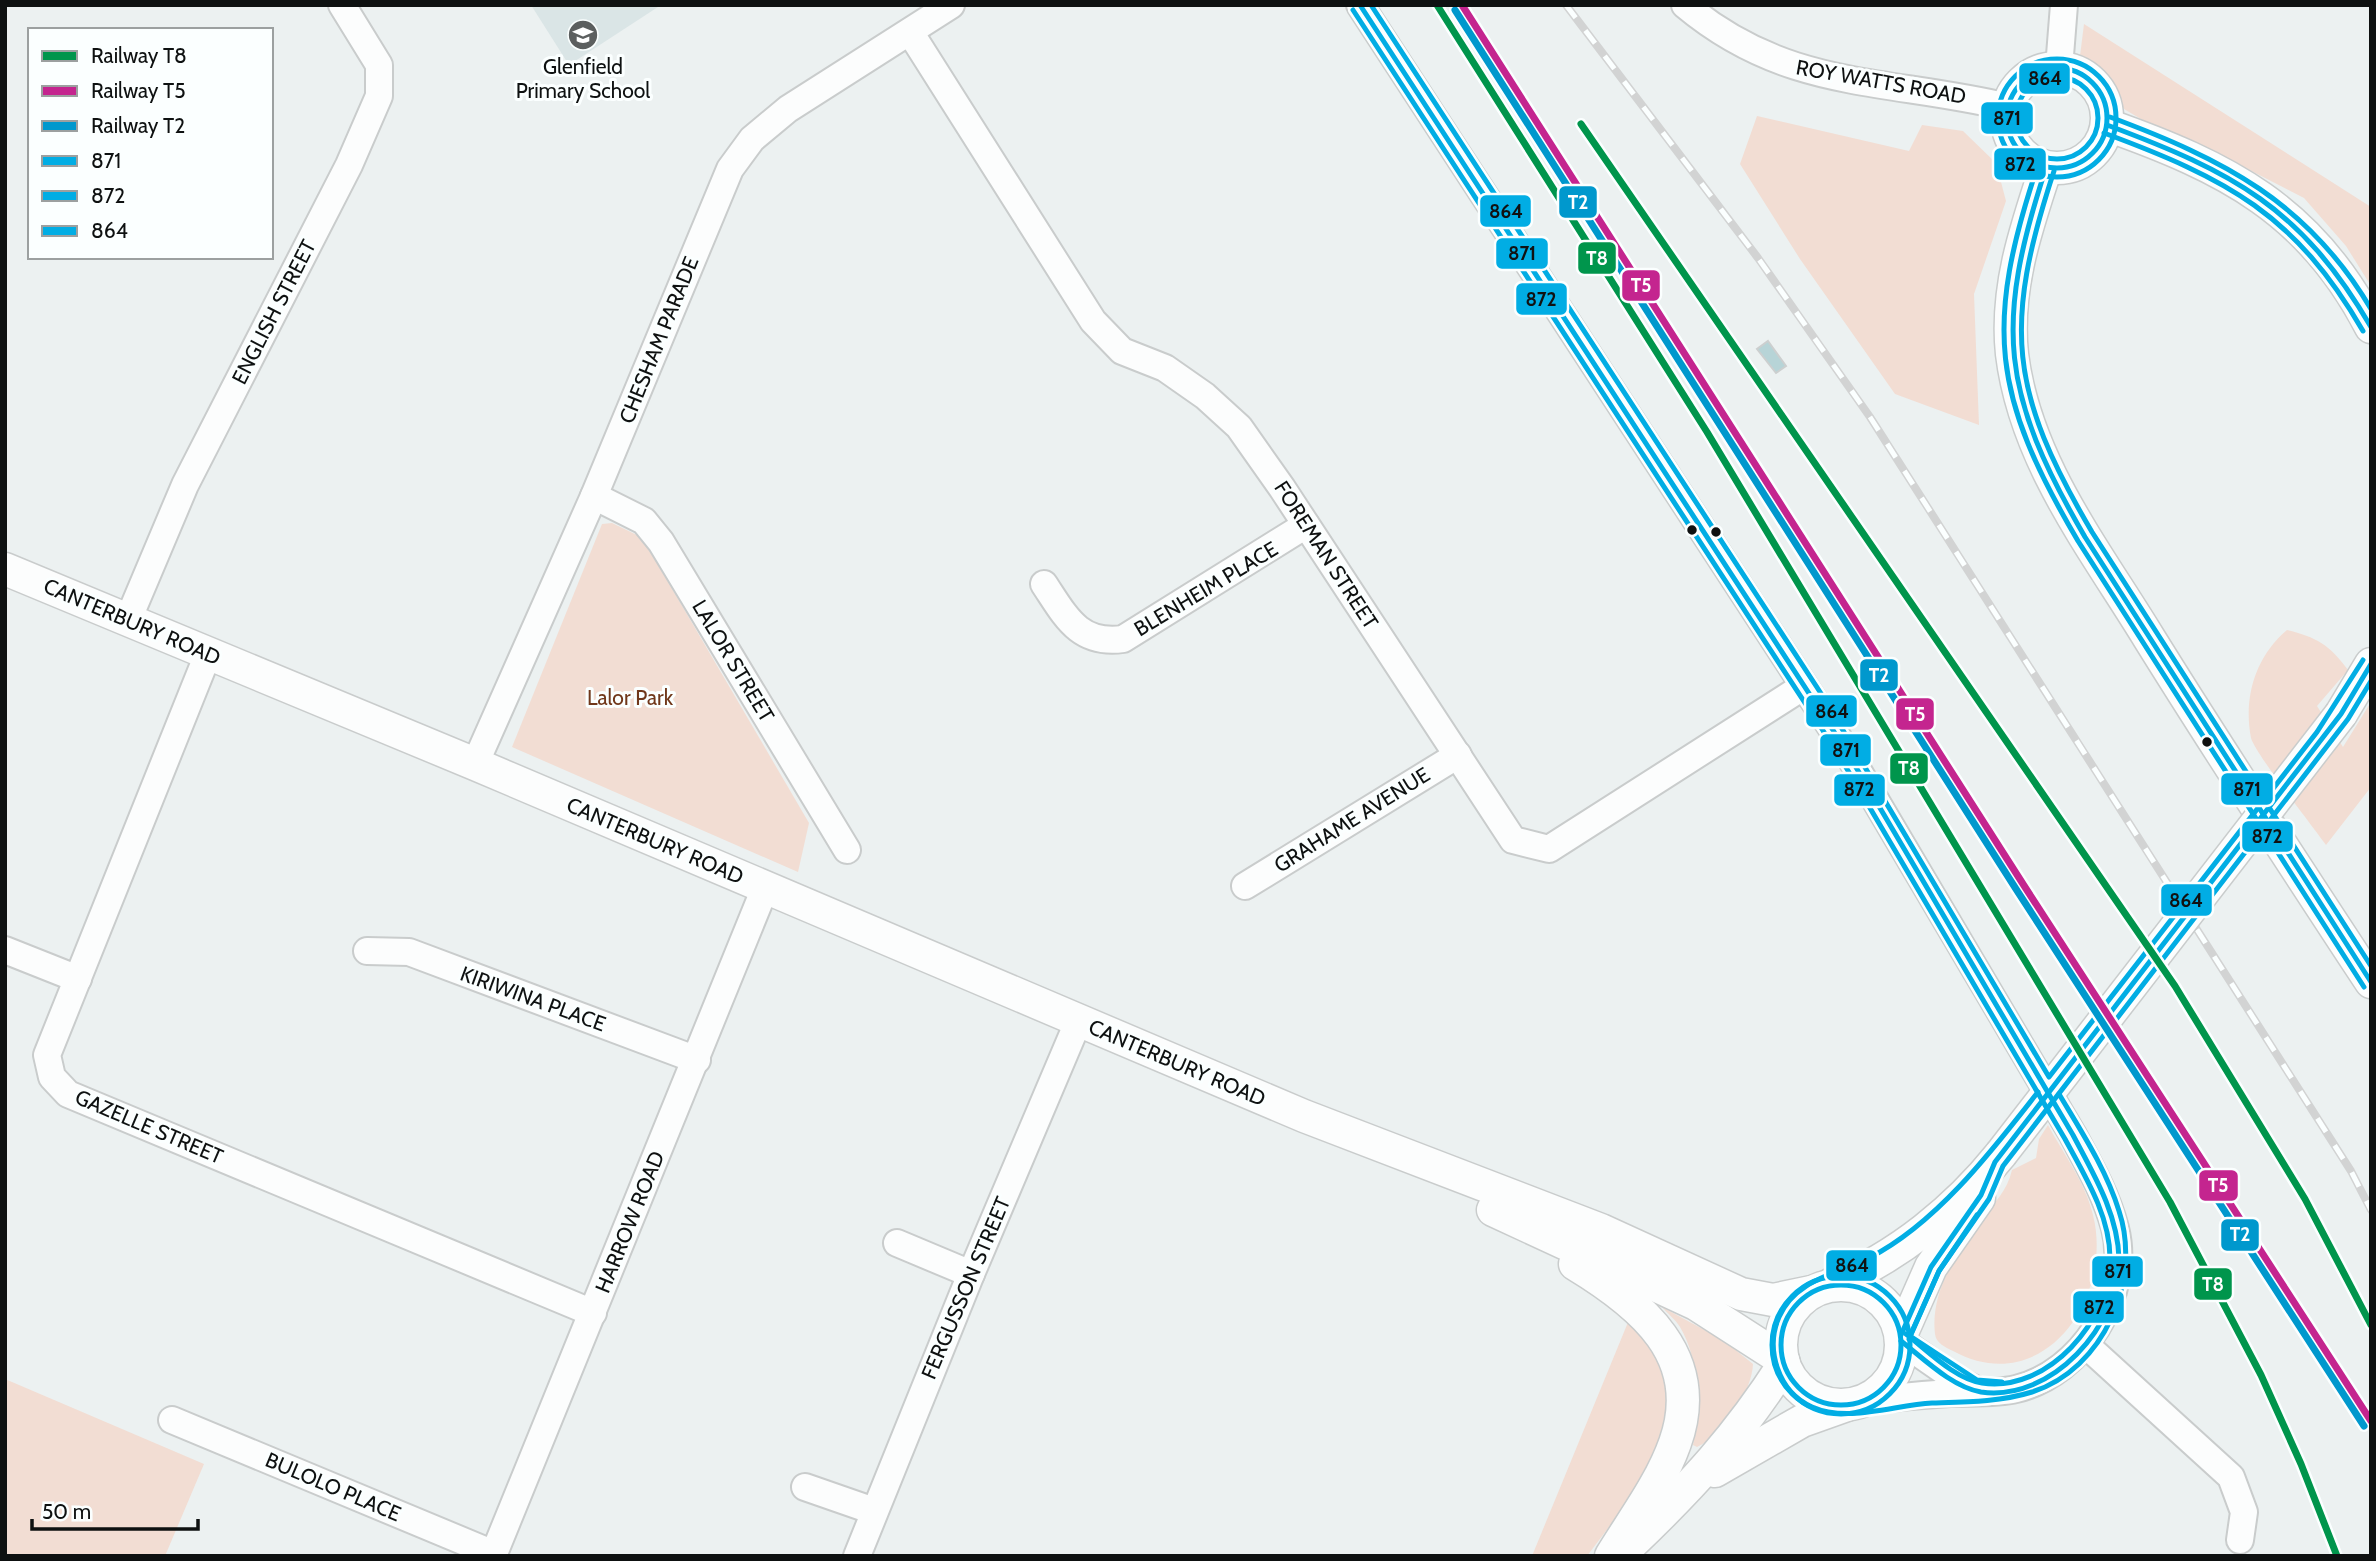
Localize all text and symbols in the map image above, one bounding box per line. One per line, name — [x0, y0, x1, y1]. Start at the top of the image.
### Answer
school or university icon: Glenfield Primary School — [566, 18, 600, 52]
legend — [28, 28, 273, 259]
text: Railway T8 — [91, 43, 187, 68]
place label: Glenfield Primary School — [516, 54, 650, 103]
street label: ROY WATTS ROAD — [1794, 54, 1968, 109]
line badge: 864 — [2018, 62, 2071, 95]
text: 864 — [2028, 67, 2062, 90]
text: Railway T5 — [91, 78, 186, 103]
line badge: 871 — [1980, 101, 2034, 135]
text: 871 — [1993, 107, 2021, 130]
text: Railway T2 — [91, 113, 185, 138]
line badge: 872 — [1993, 147, 2047, 181]
text: 871 — [91, 148, 121, 173]
text: 872 — [2004, 153, 2036, 176]
text: 872 — [91, 183, 125, 208]
line badge: T2 — [1558, 185, 1598, 219]
text: T2 — [1568, 191, 1588, 214]
line badge: 864 — [1479, 194, 1532, 228]
text: 864 — [1489, 200, 1523, 223]
text: 864 — [91, 218, 128, 243]
street label: ENGLISH STREET — [226, 235, 321, 388]
line badge: 871 — [1495, 237, 1549, 270]
line badge: T8 — [1577, 241, 1617, 275]
text: 871 — [1508, 242, 1536, 265]
text: T8 — [1586, 247, 1608, 270]
street label: CHESHAM PARADE — [614, 253, 703, 427]
line badge: T5 — [1621, 269, 1661, 302]
text: T5 — [1631, 274, 1651, 297]
line badge: 872 — [1515, 282, 1568, 316]
text: 872 — [1525, 288, 1557, 311]
street label: FOREMAN STREET — [1269, 476, 1384, 633]
unlabelled marker — [1685, 523, 1699, 537]
unlabelled marker — [1709, 525, 1723, 539]
street label: BLENHEIM PLACE — [1130, 536, 1282, 641]
street label: CANTERBURY ROAD — [40, 573, 224, 670]
street label: LALOR STREET — [687, 595, 780, 726]
line badge: T2 — [1859, 658, 1899, 692]
text: T2 — [1869, 664, 1889, 687]
park label: Lalor Park — [587, 685, 674, 710]
line badge: 864 — [1805, 694, 1858, 728]
line badge: T5 — [1895, 697, 1935, 731]
text: 864 — [1815, 700, 1849, 723]
text: T5 — [1905, 703, 1925, 726]
line badge: 871 — [1819, 733, 1872, 767]
unlabelled marker — [2200, 735, 2214, 749]
text: 871 — [1832, 739, 1860, 762]
line badge: T8 — [1889, 752, 1929, 785]
text: T8 — [1898, 757, 1920, 780]
street label: GRAHAME AVENUE — [1269, 762, 1434, 878]
line badge: 871 — [2220, 772, 2274, 806]
line badge: 872 — [1833, 773, 1886, 807]
text: 872 — [1843, 778, 1875, 801]
text: 871 — [2233, 778, 2261, 801]
street label: CANTERBURY ROAD — [563, 792, 747, 889]
line badge: 872 — [2241, 820, 2294, 853]
text: 872 — [2251, 825, 2283, 848]
line badge: 864 — [2160, 883, 2213, 917]
text: 864 — [2169, 889, 2203, 912]
street label: KIRIWINA PLACE — [457, 961, 609, 1036]
street label: CANTERBURY ROAD — [1085, 1014, 1269, 1111]
street label: GAZELLE STREET — [71, 1084, 227, 1169]
street label: HARROW ROAD — [590, 1147, 669, 1296]
line badge: T5 — [2198, 1169, 2239, 1202]
text: T5 — [2208, 1174, 2228, 1197]
street label: FERGUSSON STREET — [916, 1193, 1015, 1383]
line badge: T2 — [2220, 1218, 2260, 1252]
text: T2 — [2230, 1223, 2250, 1246]
line badge: 864 — [1825, 1249, 1878, 1282]
text: 864 — [1835, 1254, 1869, 1277]
line badge: 871 — [2091, 1255, 2144, 1288]
text: 871 — [2104, 1260, 2132, 1283]
line badge: T8 — [2193, 1267, 2233, 1301]
text: T8 — [2202, 1273, 2224, 1296]
line badge: 872 — [2072, 1290, 2125, 1324]
text: 872 — [2083, 1296, 2115, 1319]
street label: BULOLO PLACE — [262, 1447, 405, 1526]
scale bar — [32, 1488, 198, 1532]
text: 50 m — [42, 1499, 91, 1524]

